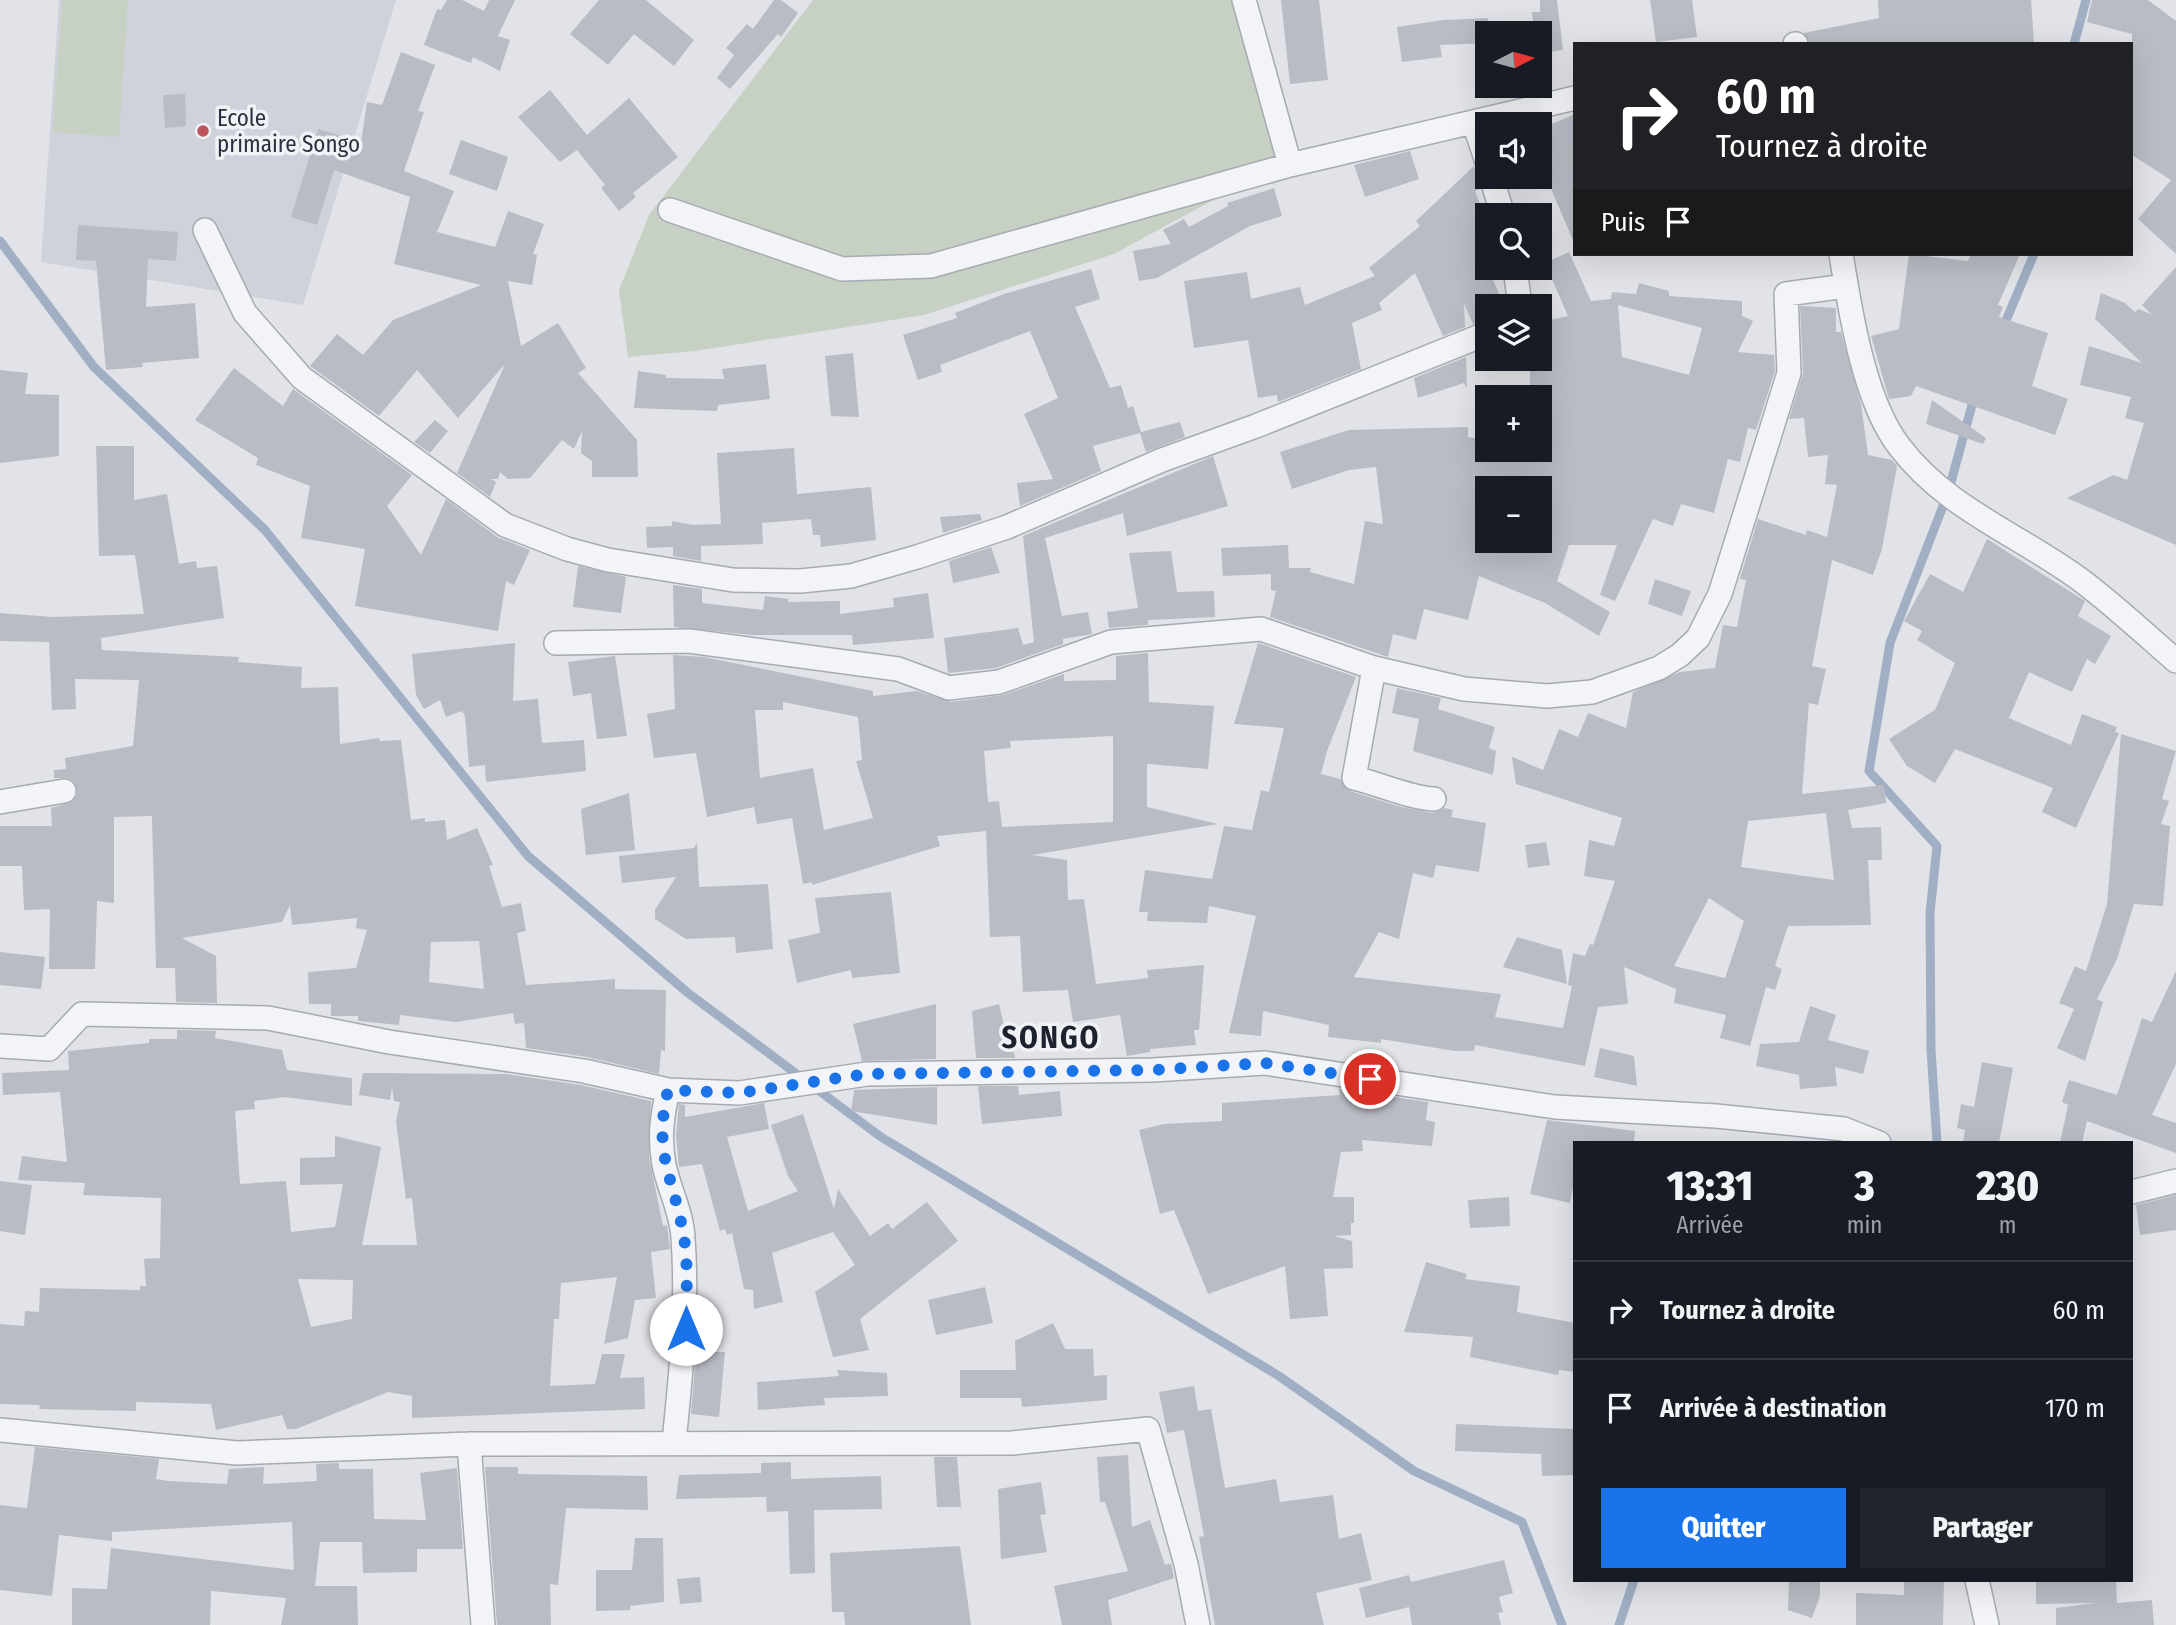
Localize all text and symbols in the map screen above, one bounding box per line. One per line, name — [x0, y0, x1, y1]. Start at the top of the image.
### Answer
north arrow — [1475, 21, 1552, 98]
map controls — [1475, 21, 1552, 553]
text: 60 m — [1716, 67, 1816, 126]
icon: right — [1601, 70, 1692, 161]
place label: Ecole primaire Songo — [217, 104, 360, 158]
button: sound — [1475, 112, 1552, 189]
marker: Ecole primaire Songo — [195, 123, 211, 139]
text: Tournez à droite — [1716, 127, 1928, 165]
button: search — [1475, 203, 1552, 280]
icon: arrive — [1659, 203, 1697, 241]
text: Puis — [1601, 207, 1645, 238]
button: layers — [1475, 294, 1552, 371]
button: + — [1475, 385, 1552, 462]
button: − — [1475, 476, 1552, 553]
district label: SONGO — [1001, 1020, 1101, 1056]
pin — [1340, 1049, 1400, 1109]
icon: arrive — [1351, 1060, 1389, 1098]
text: 13:31 — [1667, 1161, 1753, 1211]
text: 3 — [1855, 1161, 1875, 1211]
text: 230 — [1976, 1161, 2039, 1211]
text: Arrivée — [1676, 1211, 1743, 1239]
text: min — [1847, 1211, 1882, 1239]
text: m — [1999, 1211, 2017, 1239]
icon: right — [1601, 1291, 1639, 1329]
position arrow — [649, 1292, 723, 1366]
text: Tournez à droite — [1660, 1295, 1835, 1326]
text: 60 m — [2052, 1295, 2105, 1326]
icon: arrive — [1601, 1389, 1639, 1427]
text: Arrivée à destination — [1660, 1393, 1887, 1424]
text: 170 m — [2045, 1393, 2105, 1424]
button: Quitter — [1601, 1488, 1846, 1568]
button: Partager — [1860, 1488, 2105, 1568]

